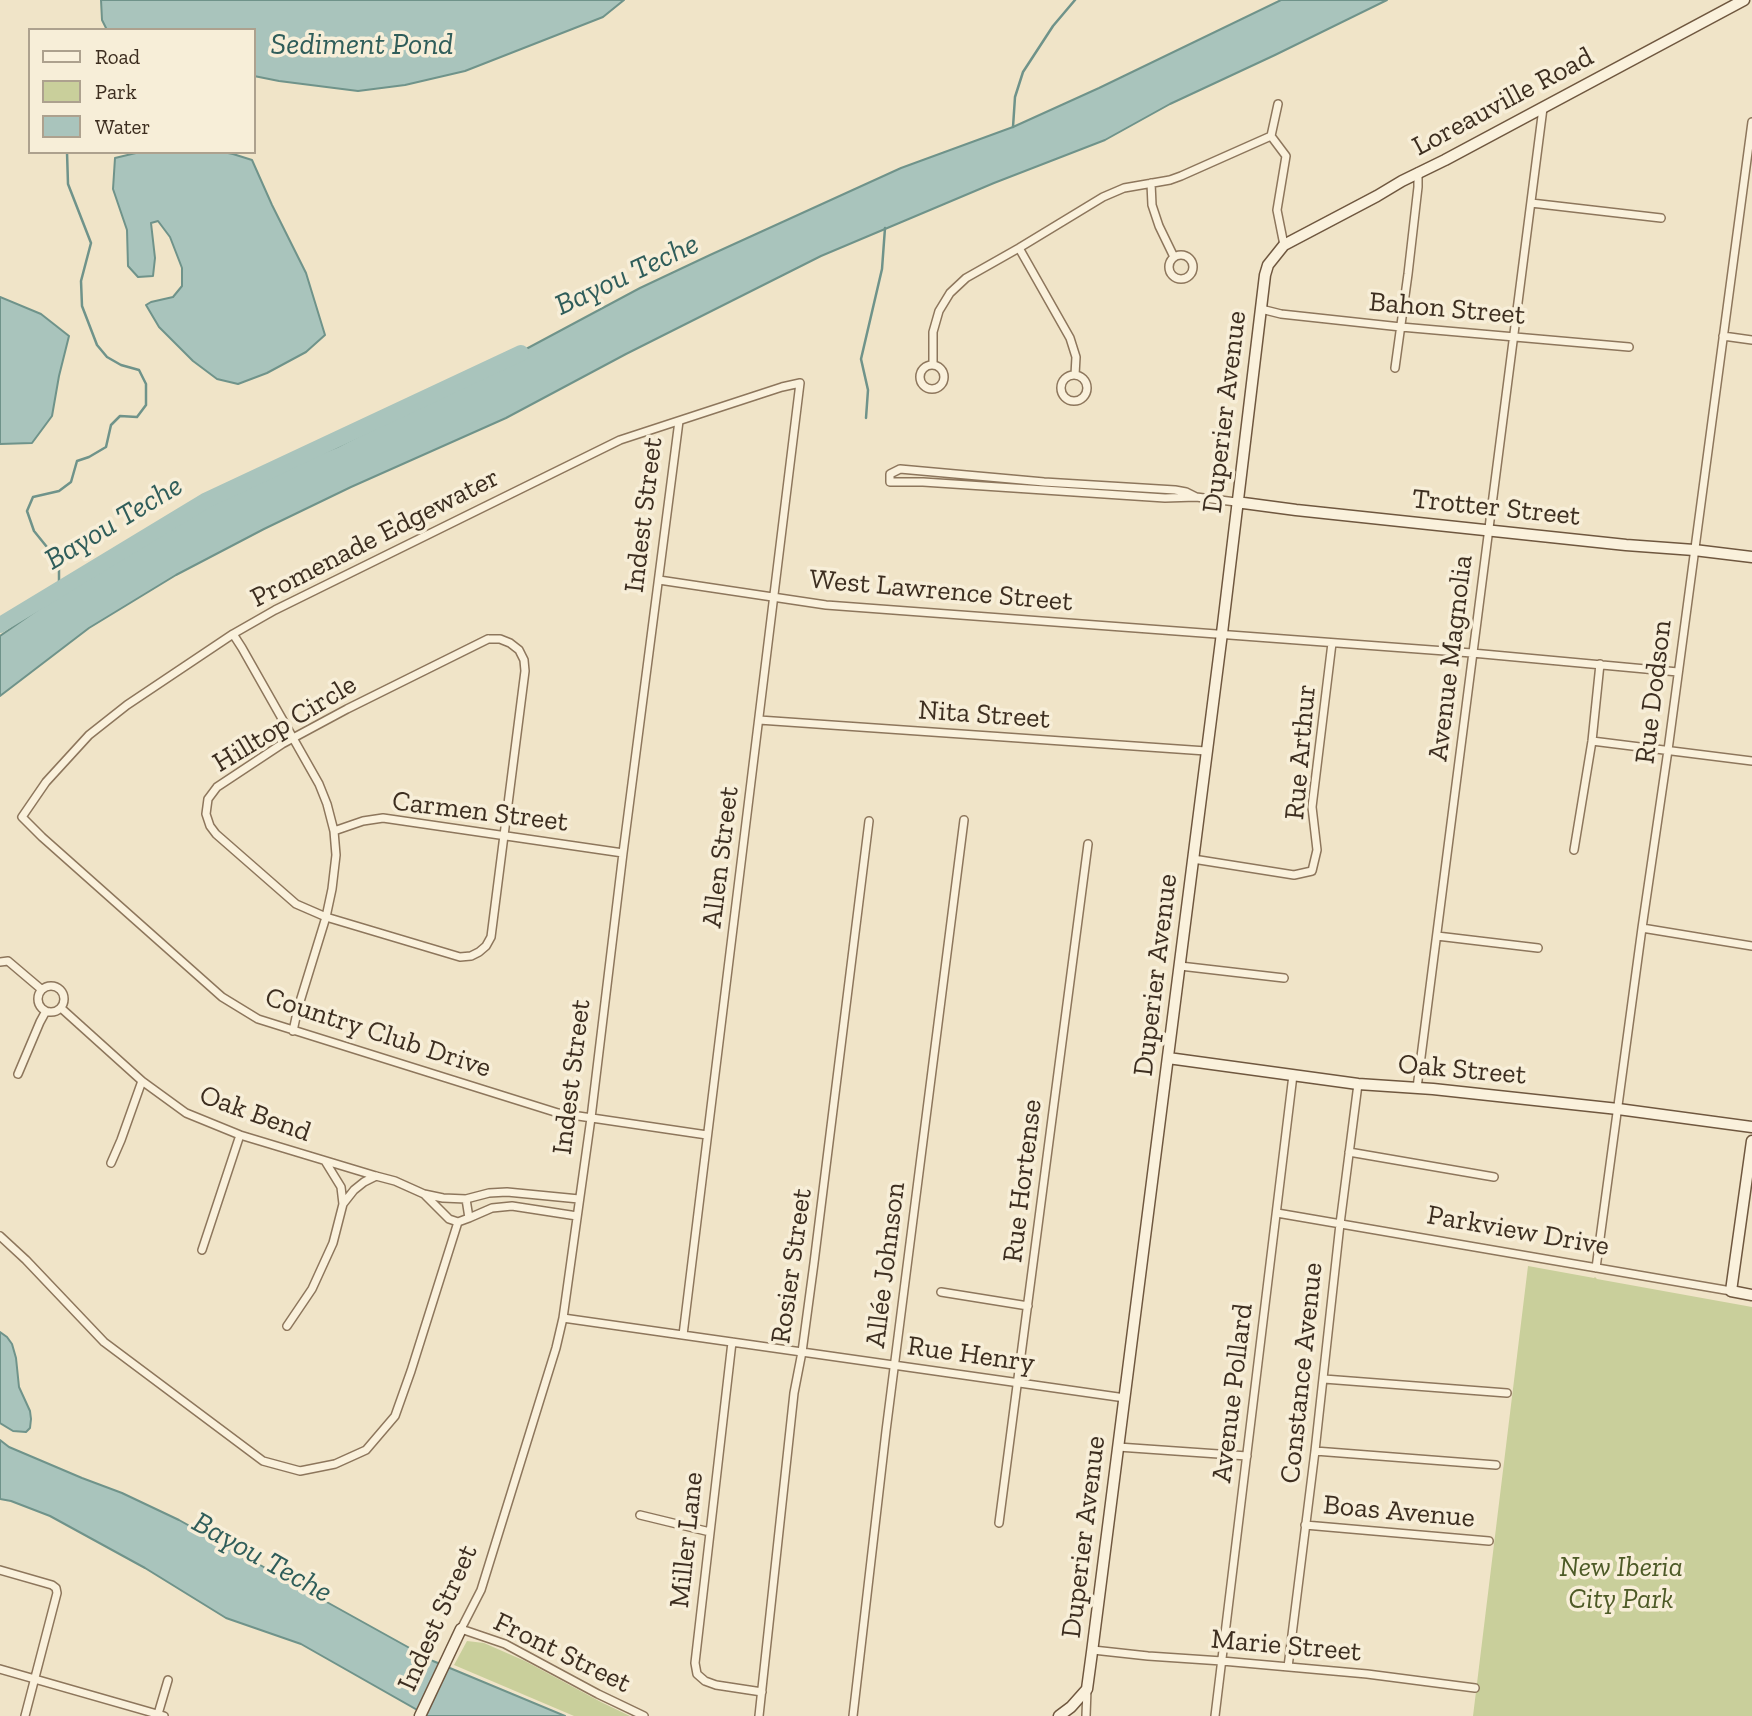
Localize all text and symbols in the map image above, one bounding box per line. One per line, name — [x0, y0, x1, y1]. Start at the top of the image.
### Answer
water label: Sediment Pond — [271, 27, 453, 63]
legend — [28, 28, 256, 154]
street label: Loreauville Road — [1407, 40, 1599, 164]
text: Road — [95, 44, 140, 69]
text: Park — [95, 79, 137, 104]
text: Water — [95, 114, 150, 139]
water label: Bayou Teche — [549, 226, 705, 324]
street label: Bahon Street — [1368, 285, 1526, 333]
street label: Duperier Avenue — [1196, 309, 1254, 515]
street label: Indest Street — [618, 435, 670, 595]
street label: Promenade Edgewater — [245, 461, 505, 615]
water label: Bayou Teche — [39, 468, 189, 578]
street label: Trotter Street — [1410, 482, 1582, 534]
street label: Avenue Magnolia — [1422, 553, 1480, 763]
street label: West Lawrence Street — [808, 563, 1074, 619]
street label: Rue Dodson — [1629, 618, 1679, 766]
street label: Hilltop Circle — [207, 668, 363, 780]
street label: Rue Arthur — [1278, 683, 1324, 821]
street label: Nita Street — [917, 694, 1051, 736]
street label: Allen Street — [696, 784, 746, 930]
street label: Carmen Street — [390, 785, 570, 839]
street label: Duperier Avenue — [1127, 872, 1185, 1078]
street label: Country Club Drive — [261, 981, 495, 1085]
street label: Indest Street — [546, 997, 598, 1157]
street label: Oak Street — [1397, 1048, 1527, 1092]
street label: Oak Bend — [195, 1078, 315, 1150]
street label: Rue Hortense — [996, 1097, 1050, 1265]
street label: Allée Johnson — [859, 1180, 913, 1350]
street label: Rosier Street — [764, 1186, 820, 1346]
street label: Parkview Drive — [1424, 1198, 1612, 1264]
street label: Constance Avenue — [1274, 1261, 1330, 1485]
street label: Avenue Pollard — [1205, 1301, 1261, 1485]
street label: Rue Henry — [905, 1329, 1037, 1381]
street label: Duperier Avenue — [1055, 1434, 1113, 1640]
street label: Miller Lane — [663, 1470, 711, 1610]
street label: Boas Avenue — [1322, 1489, 1476, 1535]
water label: Bayou Teche — [186, 1505, 338, 1611]
street label: Indest Street — [391, 1540, 485, 1696]
park label: New Iberia City Park — [1559, 1551, 1683, 1617]
street label: Front Street — [488, 1605, 636, 1701]
street label: Marie Street — [1209, 1623, 1363, 1669]

